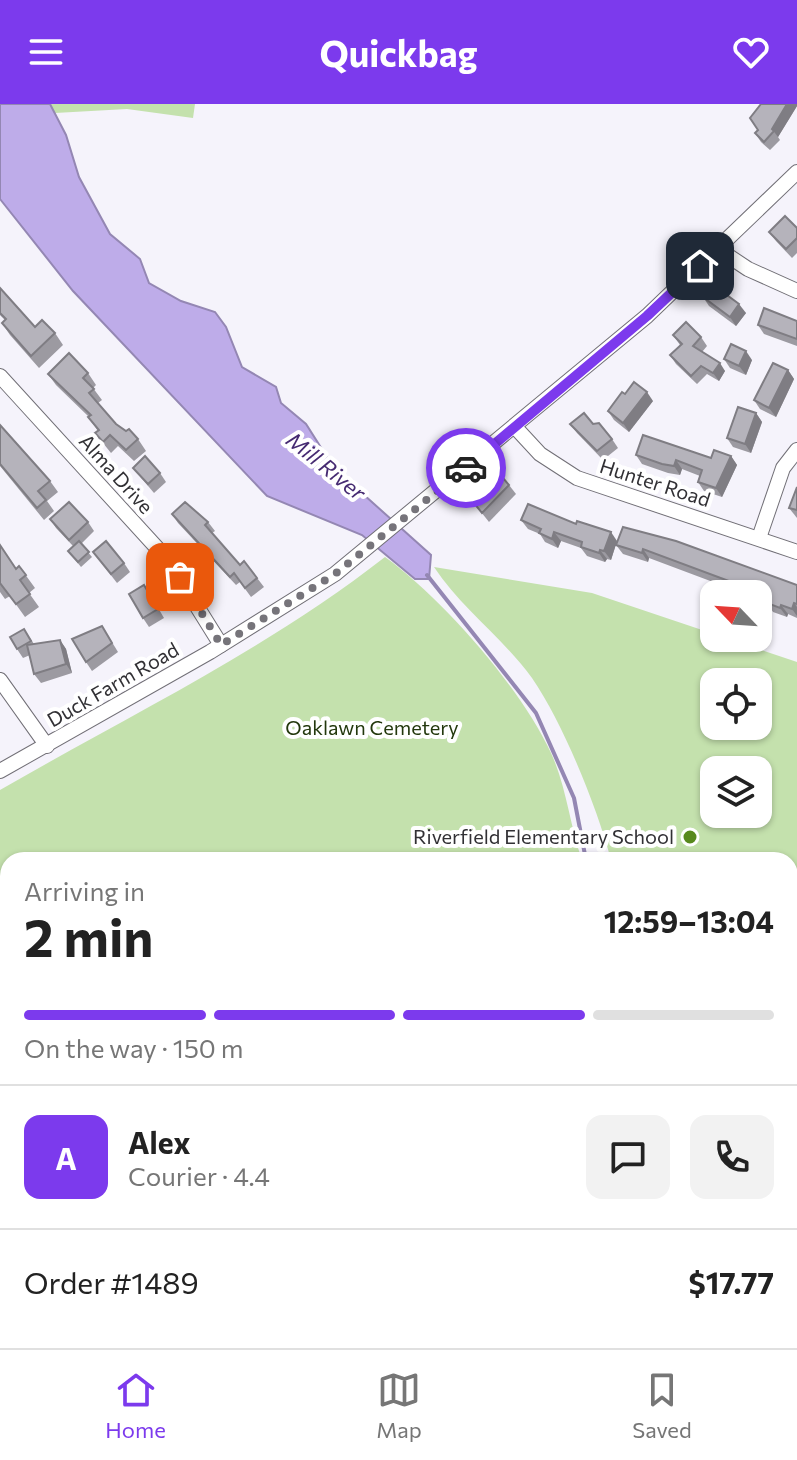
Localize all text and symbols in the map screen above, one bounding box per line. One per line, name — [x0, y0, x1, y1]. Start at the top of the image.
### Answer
icon: menu — [24, 30, 68, 74]
text: Quickbag — [319, 30, 478, 74]
icon: heart — [729, 30, 773, 74]
pin — [666, 232, 734, 300]
icon: home — [678, 244, 722, 288]
water label: Mill River — [281, 426, 372, 506]
courier — [426, 428, 506, 508]
street label: Alma Drive — [75, 429, 159, 518]
icon: car — [444, 446, 488, 490]
street label: Hunter Road — [597, 453, 714, 511]
pin — [146, 543, 214, 611]
icon: bag — [158, 555, 202, 599]
north arrow — [700, 580, 772, 652]
map controls — [700, 580, 772, 828]
street label: Duck Farm Road — [42, 637, 183, 732]
button: locate — [700, 668, 772, 740]
park label: Oaklawn Cemetery — [285, 715, 459, 739]
button: layers — [700, 756, 772, 828]
place label: Riverfield Elementary School — [413, 824, 674, 848]
marker: Riverfield Elementary School — [681, 828, 699, 846]
text: Arriving in — [24, 875, 145, 906]
text: 12:59–13:04 — [604, 902, 774, 939]
text: 2 min — [24, 904, 153, 968]
text: On the way · 150 m — [24, 1032, 243, 1063]
button: chat — [586, 1115, 670, 1199]
button: phone — [690, 1115, 774, 1199]
text: Alex — [128, 1123, 191, 1160]
text: A — [55, 1139, 77, 1176]
text: Courier · 4.4 — [128, 1160, 270, 1191]
text: Order #1489 — [24, 1263, 199, 1300]
text: $17.77 — [688, 1263, 774, 1300]
tab: Home — [105, 1368, 166, 1443]
tab: Map — [376, 1368, 422, 1443]
tab: Saved — [632, 1368, 692, 1443]

